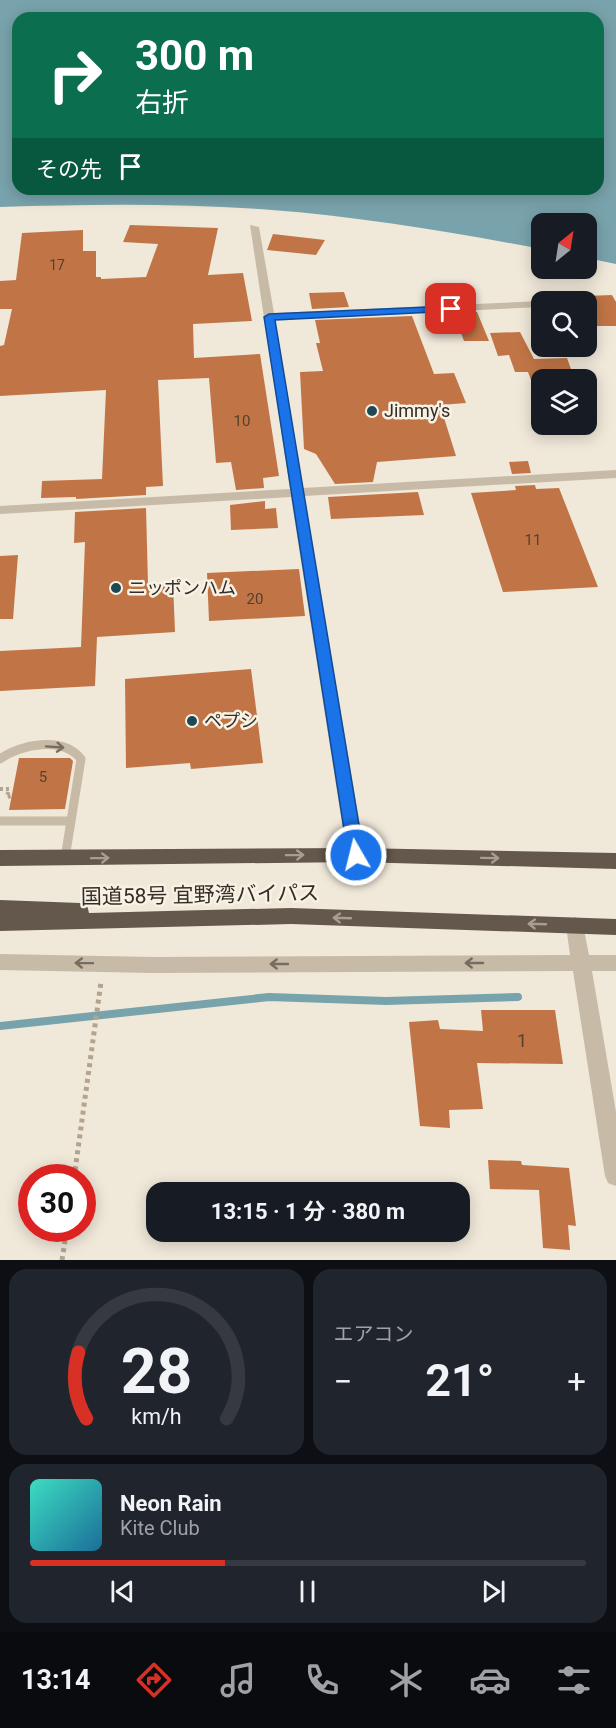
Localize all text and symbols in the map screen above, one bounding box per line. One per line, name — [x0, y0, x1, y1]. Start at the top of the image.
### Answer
text: 300 m — [135, 31, 254, 80]
icon: right — [36, 36, 114, 114]
text: 右折 — [135, 87, 189, 119]
icon: arrive — [114, 150, 147, 183]
text: その先 — [36, 157, 102, 182]
north arrow — [531, 213, 597, 279]
map controls — [531, 213, 597, 435]
house number: 17 — [49, 257, 65, 273]
pin — [425, 283, 476, 334]
button: search — [531, 291, 597, 357]
icon: arrive — [434, 292, 467, 325]
button: layers — [531, 369, 597, 435]
place label: Jimmy's — [384, 400, 450, 421]
marker: Jimmy's — [365, 404, 379, 418]
house number: 10 — [234, 412, 250, 430]
house number: 11 — [525, 531, 541, 549]
place label: ニッポンハム — [128, 577, 236, 598]
marker: ニッポンハム — [109, 581, 123, 595]
house number: 20 — [247, 590, 263, 608]
place label: ペプシ — [204, 710, 258, 731]
marker: ペプシ — [185, 714, 199, 728]
one-way arrow — [45, 742, 65, 753]
house number: 5 — [39, 768, 47, 786]
position arrow — [324, 823, 388, 887]
one-way arrow — [285, 850, 305, 861]
one-way arrow — [90, 852, 110, 863]
one-way arrow — [480, 852, 500, 864]
street label: 国道58号 宜野湾バイパス — [81, 881, 319, 909]
one-way arrow — [332, 912, 352, 924]
one-way arrow — [527, 918, 547, 930]
one-way arrow — [464, 957, 484, 969]
one-way arrow — [74, 958, 94, 969]
one-way arrow — [269, 958, 289, 970]
house number: 1 — [517, 1030, 527, 1051]
speed limit sign: 30 — [18, 1164, 96, 1242]
text: 13:15 · 1 分 · 380 m — [211, 1199, 405, 1224]
text: エアコン — [334, 1322, 414, 1346]
text: 28 — [120, 1335, 192, 1408]
text: 21° — [425, 1354, 494, 1407]
text: − — [334, 1362, 352, 1401]
text: + — [567, 1362, 586, 1401]
text: km/h — [131, 1404, 181, 1429]
text: Neon Rain — [120, 1491, 222, 1516]
text: Kite Club — [120, 1516, 200, 1540]
icon: previous — [106, 1575, 139, 1608]
icon: pause — [291, 1575, 324, 1608]
icon: next — [477, 1575, 510, 1608]
icon: directions — [133, 1659, 175, 1701]
icon: music — [217, 1659, 259, 1701]
icon: phone — [301, 1659, 343, 1701]
icon: climate — [385, 1659, 427, 1701]
icon: car — [469, 1659, 511, 1701]
icon: filters — [553, 1659, 595, 1701]
text: 13:14 — [21, 1664, 91, 1696]

